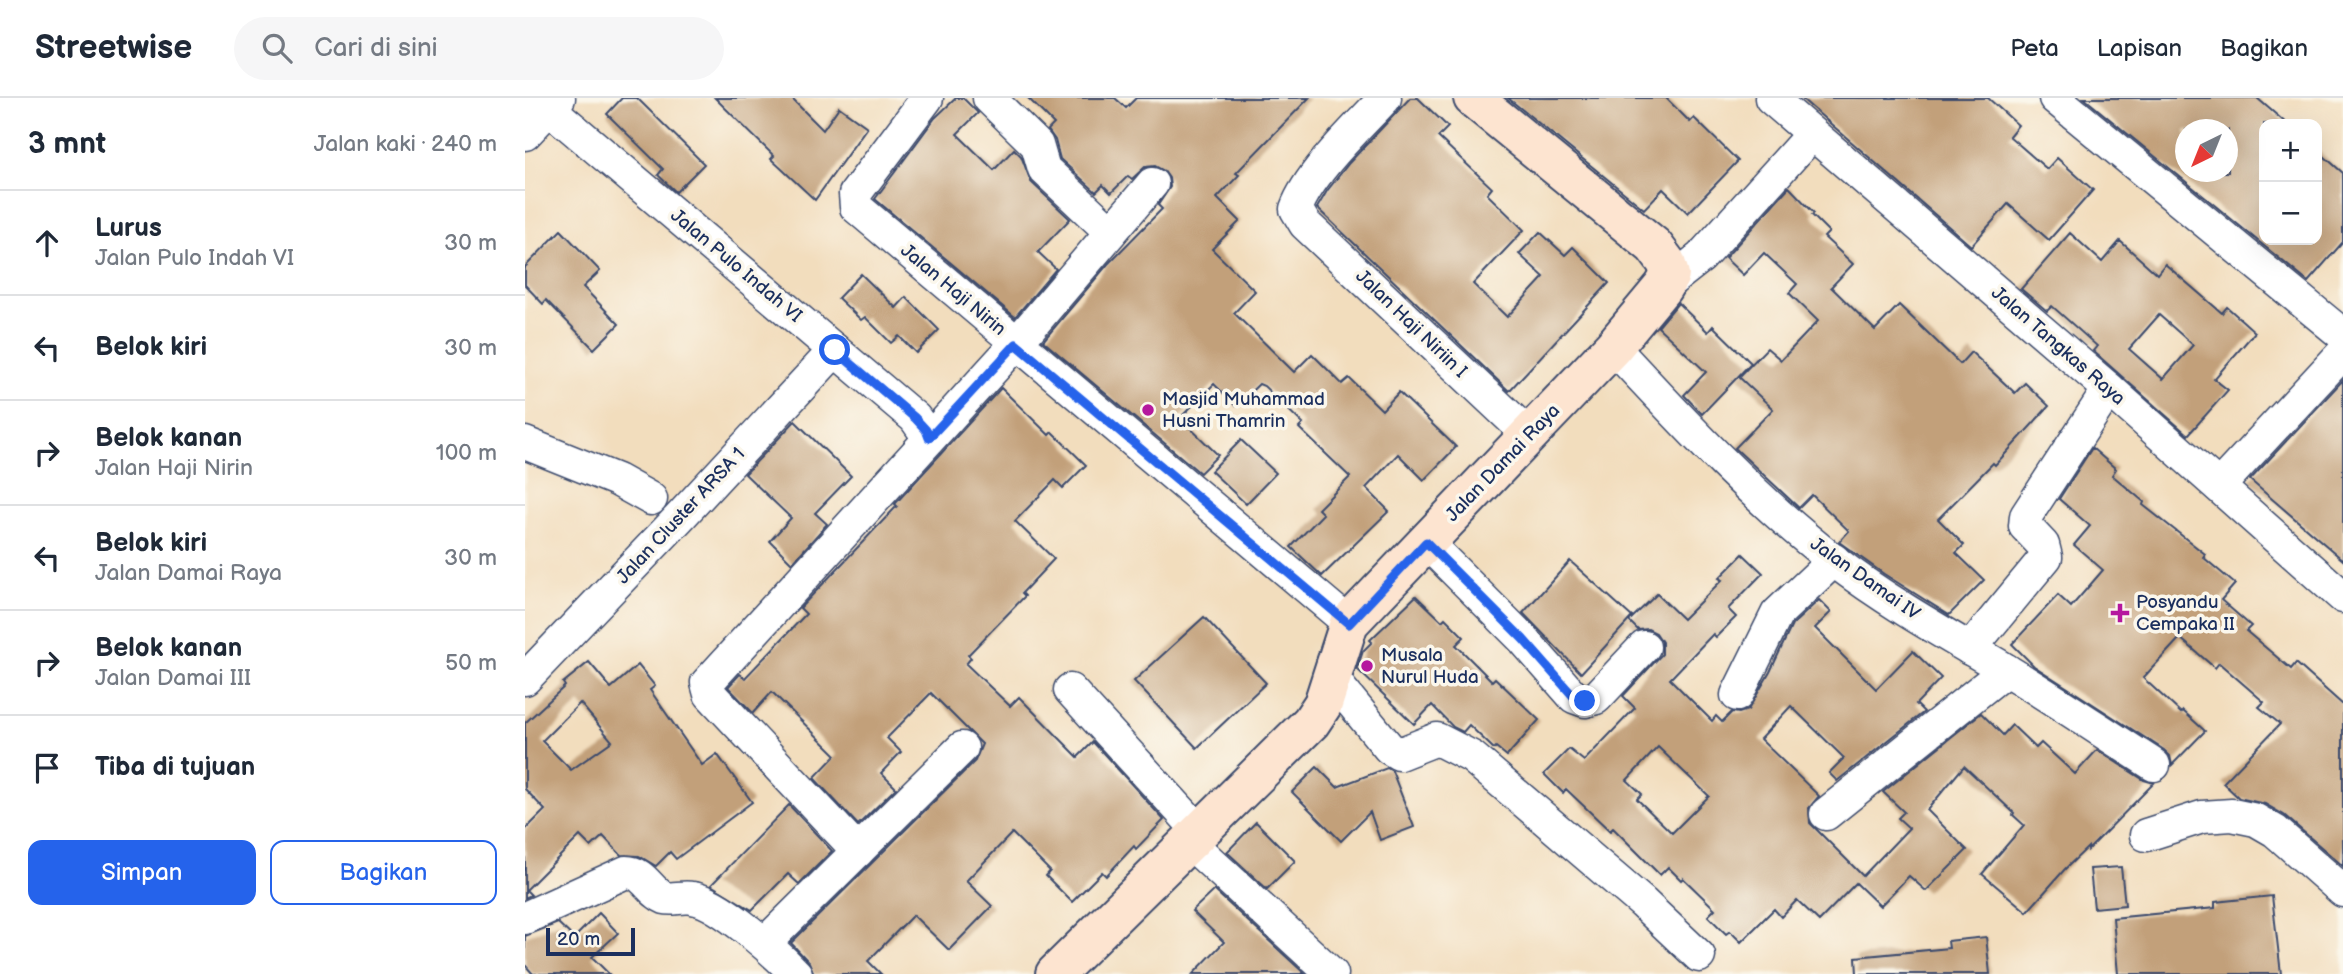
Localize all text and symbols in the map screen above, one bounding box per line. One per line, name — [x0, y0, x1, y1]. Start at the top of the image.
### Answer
search box — [234, 17, 724, 80]
text: Streetwise — [35, 28, 192, 68]
icon: search — [258, 29, 296, 67]
text: Cari di sini — [314, 33, 438, 64]
text: Peta — [2010, 34, 2059, 63]
text: Lapisan — [2097, 34, 2182, 63]
text: Bagikan — [2220, 34, 2308, 63]
north arrow — [2175, 119, 2238, 182]
map controls — [2259, 119, 2322, 245]
button: + — [2259, 119, 2322, 182]
text: 3 mnt — [28, 126, 106, 162]
text: Jalan kaki · 240 m — [314, 130, 497, 158]
button: − — [2259, 182, 2322, 245]
street label: Jalan Pulo Indah VI — [666, 204, 806, 328]
text: Lurus — [95, 213, 162, 244]
icon: ahead — [28, 224, 66, 262]
text: 30 m — [444, 229, 497, 257]
street label: Jalan Haji Nirin — [896, 239, 1010, 341]
text: Jalan Pulo Indah VI — [95, 244, 294, 272]
street label: Jalan Haji Niriin I — [1351, 265, 1472, 383]
street label: Jalan Tangkas Raya — [1986, 282, 2130, 410]
icon: left — [28, 329, 66, 367]
text: Belok kiri — [95, 332, 207, 363]
text: 30 m — [444, 334, 497, 362]
route start — [819, 334, 850, 365]
place label: Masjid Muhammad Husni Thamrin — [1162, 388, 1325, 433]
street label: Jalan Damai Raya — [1441, 399, 1565, 527]
marker: Masjid Muhammad Husni Thamrin — [1140, 402, 1156, 418]
text: Belok kanan — [95, 423, 242, 454]
icon: right — [28, 434, 66, 472]
text: 100 m — [436, 439, 497, 467]
street label: Jalan Cluster ARSA 1 — [612, 443, 750, 589]
text: Jalan Haji Nirin — [95, 454, 253, 482]
text: Belok kiri — [95, 528, 207, 559]
street label: Jalan Damai IV — [1806, 533, 1925, 626]
icon: left — [28, 539, 66, 577]
text: 30 m — [444, 544, 497, 572]
text: Jalan Damai Raya — [95, 559, 282, 587]
place label: Posyandu Cempaka II — [2136, 591, 2235, 636]
marker: Posyandu Cempaka II — [2110, 603, 2130, 623]
text: Belok kanan — [95, 633, 242, 664]
icon: right — [28, 644, 66, 682]
place label: Musala Nurul Huda — [1381, 644, 1479, 689]
text: 50 m — [445, 649, 497, 677]
marker: Musala Nurul Huda — [1359, 658, 1375, 674]
text: Jalan Damai III — [95, 664, 251, 692]
route end — [1569, 685, 1600, 716]
icon: arrive — [28, 749, 66, 787]
text: Tiba di tujuan — [95, 752, 255, 783]
button: Simpan — [28, 840, 256, 905]
button: Bagikan — [270, 840, 497, 905]
scale bar — [546, 925, 635, 957]
text: 20 m — [557, 928, 600, 951]

